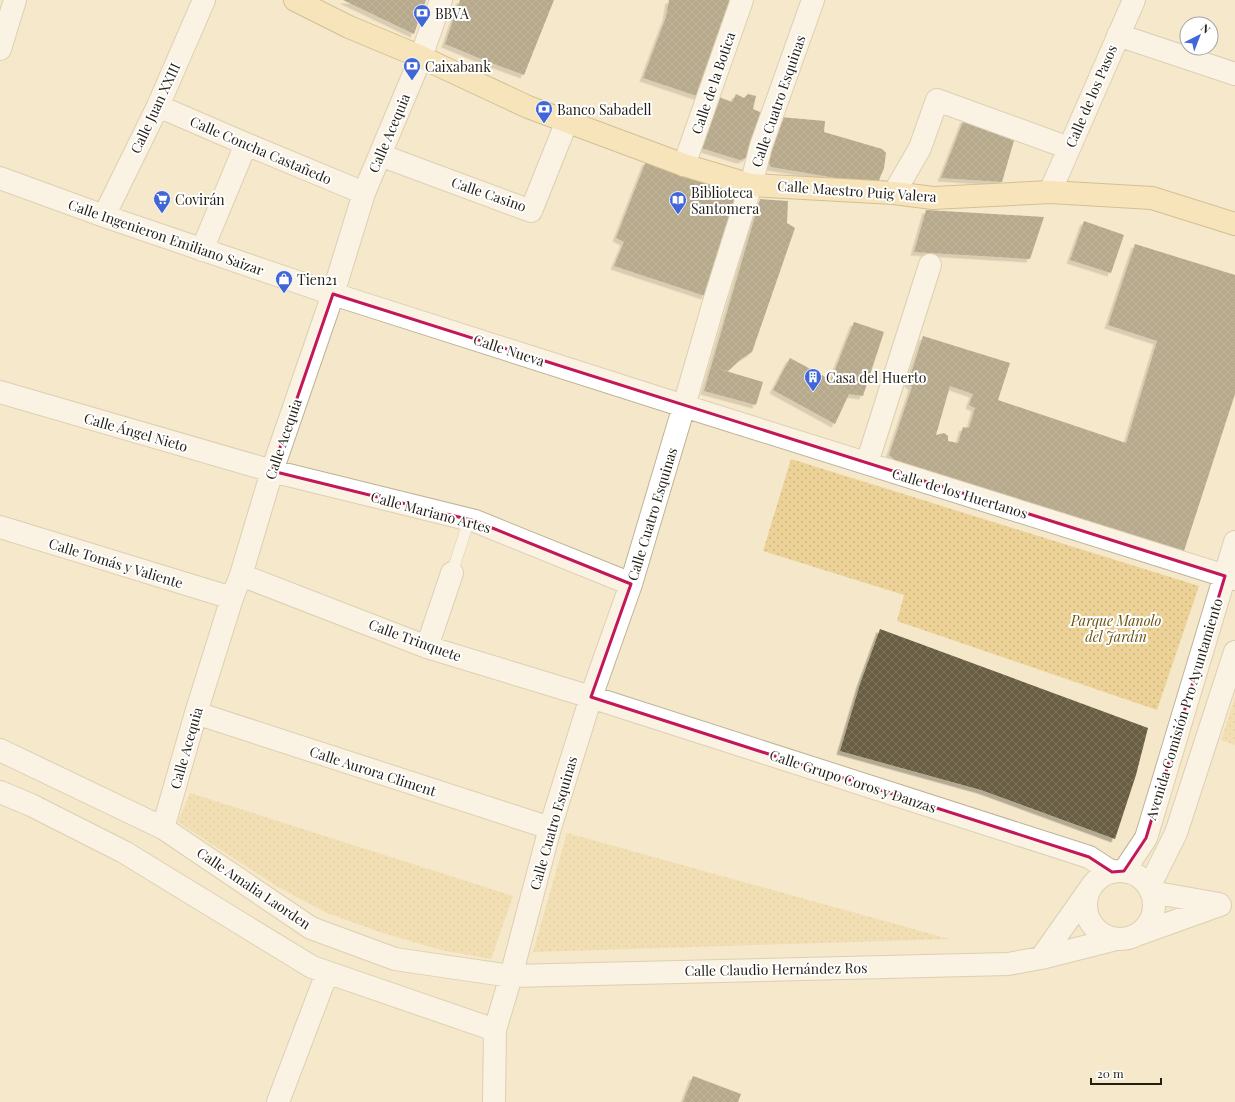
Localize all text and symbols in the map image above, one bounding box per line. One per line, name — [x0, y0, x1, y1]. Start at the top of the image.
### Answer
bank icon: BBVA — [412, 3, 432, 28]
place label: BBVA — [435, 4, 469, 23]
north arrow — [1179, 16, 1219, 56]
text: N — [1198, 20, 1214, 36]
street label: Calle de la Botica — [687, 29, 739, 137]
street label: Calle Cuatro Esquinas — [746, 33, 810, 169]
street label: Calle de los Pasos — [1061, 42, 1121, 150]
bank icon: Caixabank — [402, 56, 422, 81]
place label: Caixabank — [425, 57, 491, 76]
street label: Calle Juan XXIII — [126, 59, 184, 156]
street label: Calle Acequia — [364, 90, 414, 176]
bank icon: Banco Sabadell — [534, 99, 554, 124]
place label: Banco Sabadell — [557, 100, 652, 119]
street label: Calle Concha Castañedo — [187, 112, 335, 189]
street label: Calle Casino — [449, 172, 529, 216]
street label: Calle Maestro Puig Valera — [777, 176, 937, 206]
place label: Biblioteca Santomera — [691, 183, 759, 218]
supermarket icon: Covirán — [152, 189, 172, 214]
place label: Covirán — [175, 190, 225, 209]
library icon: Biblioteca Santomera — [668, 190, 688, 215]
street label: Calle Ingenieron Emiliano Saizar — [66, 195, 267, 280]
shop icon: Tien21 — [274, 269, 294, 294]
place label: Tien21 — [297, 270, 337, 289]
street label: Calle Nueva — [471, 330, 547, 370]
building icon: Casa del Huerto — [803, 367, 823, 392]
place label: Casa del Huerto — [826, 368, 927, 387]
street label: Calle Acequia — [260, 396, 306, 482]
street label: Calle Ángel Nieto — [82, 408, 190, 456]
street label: Calle Cuatro Esquinas — [623, 445, 681, 583]
street label: Calle de los Huertanos — [890, 463, 1030, 523]
street label: Calle Mariano Artes — [369, 487, 493, 537]
street label: Calle Tomás y Valiente — [47, 534, 185, 592]
street label: Avenida Comisión Pro Ayuntamiento — [1141, 595, 1227, 823]
park label: Parque Manolo del Jardín — [1070, 611, 1161, 646]
street label: Calle Trinquete — [366, 614, 464, 666]
street label: Calle Acequia — [165, 705, 207, 791]
street label: Calle Aurora Climent — [307, 742, 440, 801]
street label: Calle Grupo Coros y Danzas — [767, 745, 939, 817]
street label: Calle Cuatro Esquinas — [525, 754, 581, 892]
street label: Calle Amalia Laorden — [193, 843, 315, 934]
street label: Calle Claudio Hernández Ros — [684, 958, 868, 980]
scale bar — [1091, 1060, 1161, 1086]
text: 20 m — [1097, 1065, 1124, 1081]

